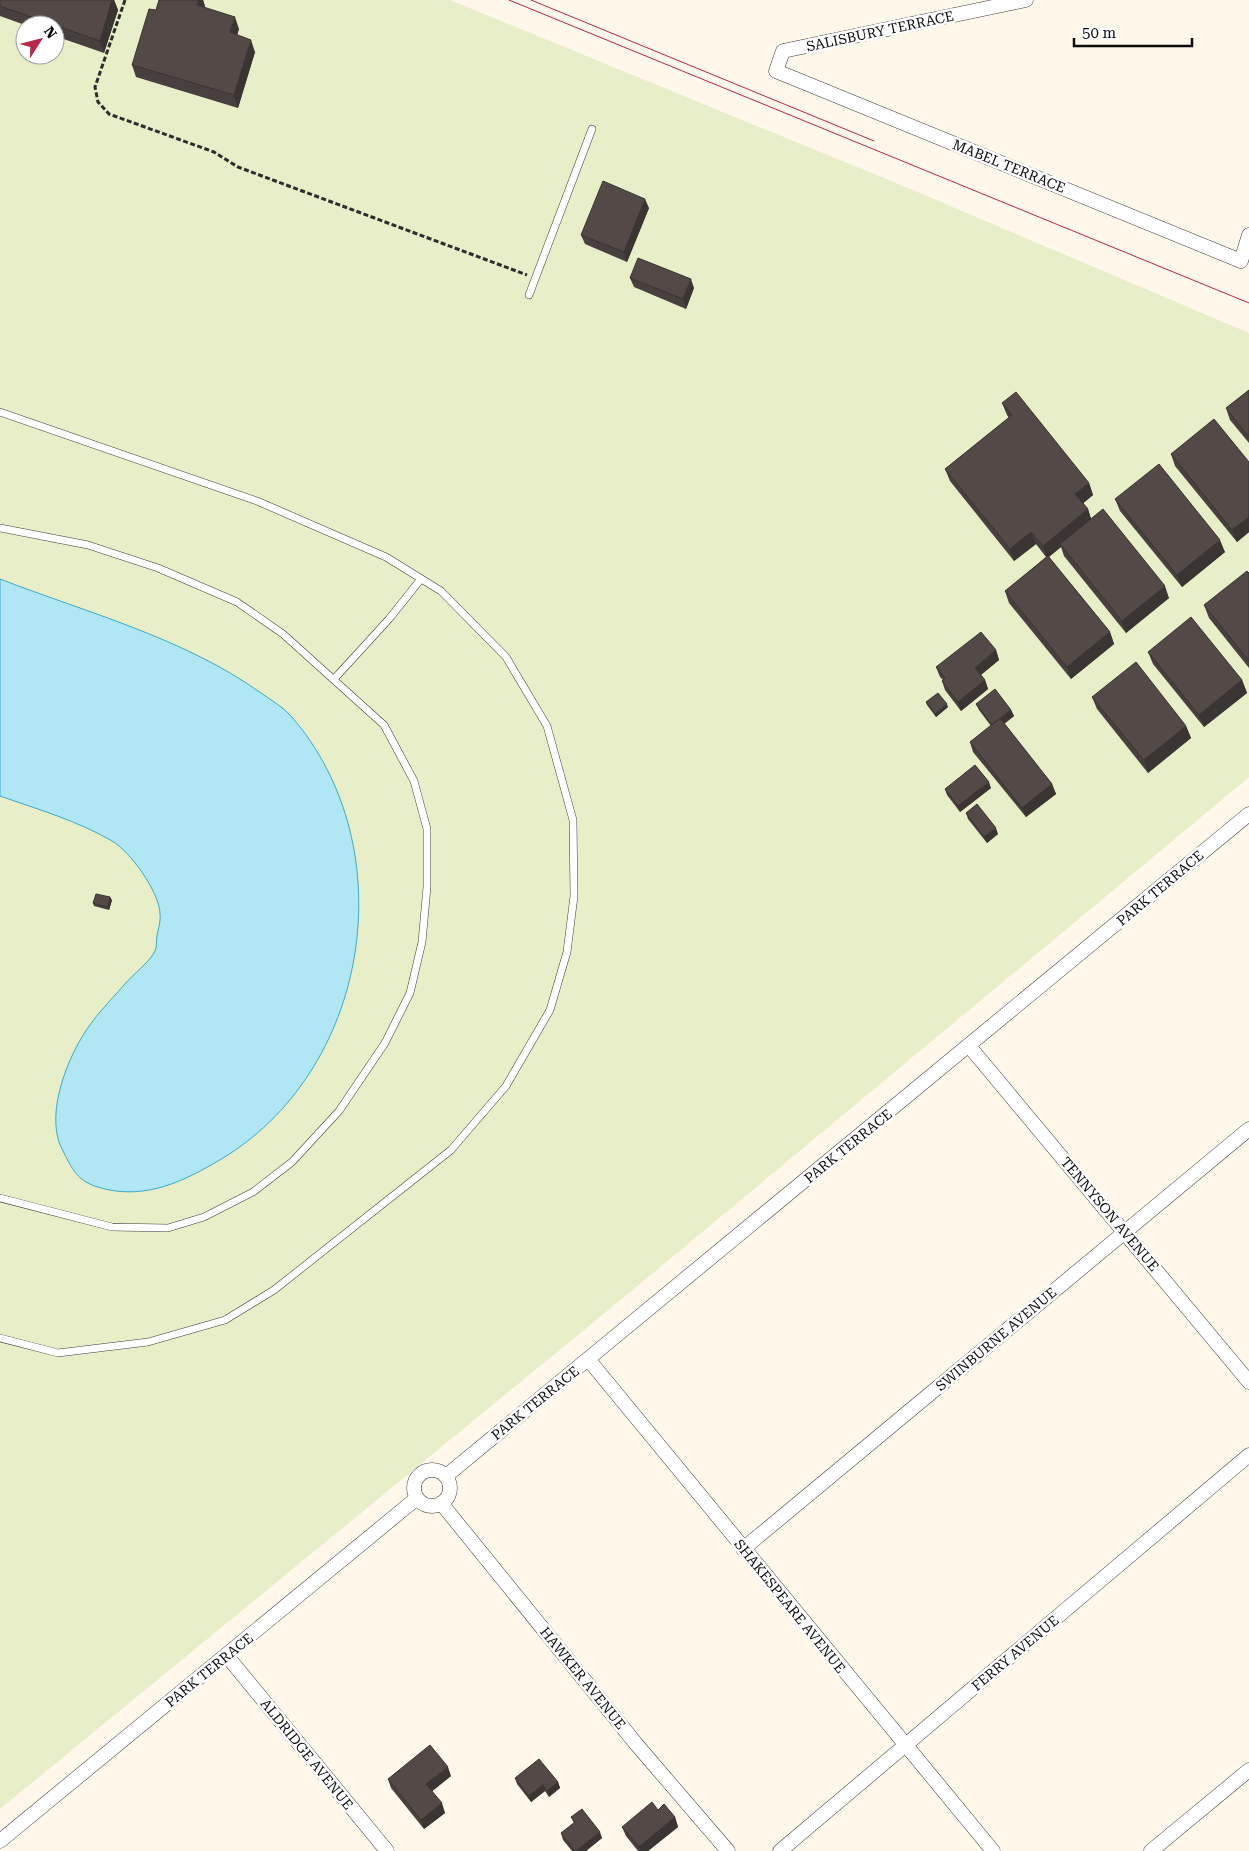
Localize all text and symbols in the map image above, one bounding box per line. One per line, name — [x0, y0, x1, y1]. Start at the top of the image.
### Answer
street label: SALISBURY TERRACE — [805, 8, 955, 54]
north arrow — [15, 15, 65, 65]
scale bar — [1074, 15, 1192, 47]
text: N — [41, 23, 60, 42]
text: 50 m — [1082, 24, 1117, 42]
street label: MABEL TERRACE — [950, 136, 1068, 196]
street label: PARK TERRACE — [1113, 847, 1207, 929]
street label: PARK TERRACE — [801, 1106, 895, 1186]
street label: TENNYSON AVENUE — [1058, 1154, 1162, 1274]
street label: SWINBURNE AVENUE — [932, 1284, 1060, 1394]
street label: PARK TERRACE — [488, 1363, 582, 1443]
street label: SHAKESPEARE AVENUE — [731, 1536, 849, 1676]
street label: FERRY AVENUE — [968, 1612, 1062, 1694]
street label: HAWKER AVENUE — [537, 1624, 629, 1732]
street label: PARK TERRACE — [162, 1630, 256, 1710]
street label: ALDRIDGE AVENUE — [257, 1696, 357, 1813]

